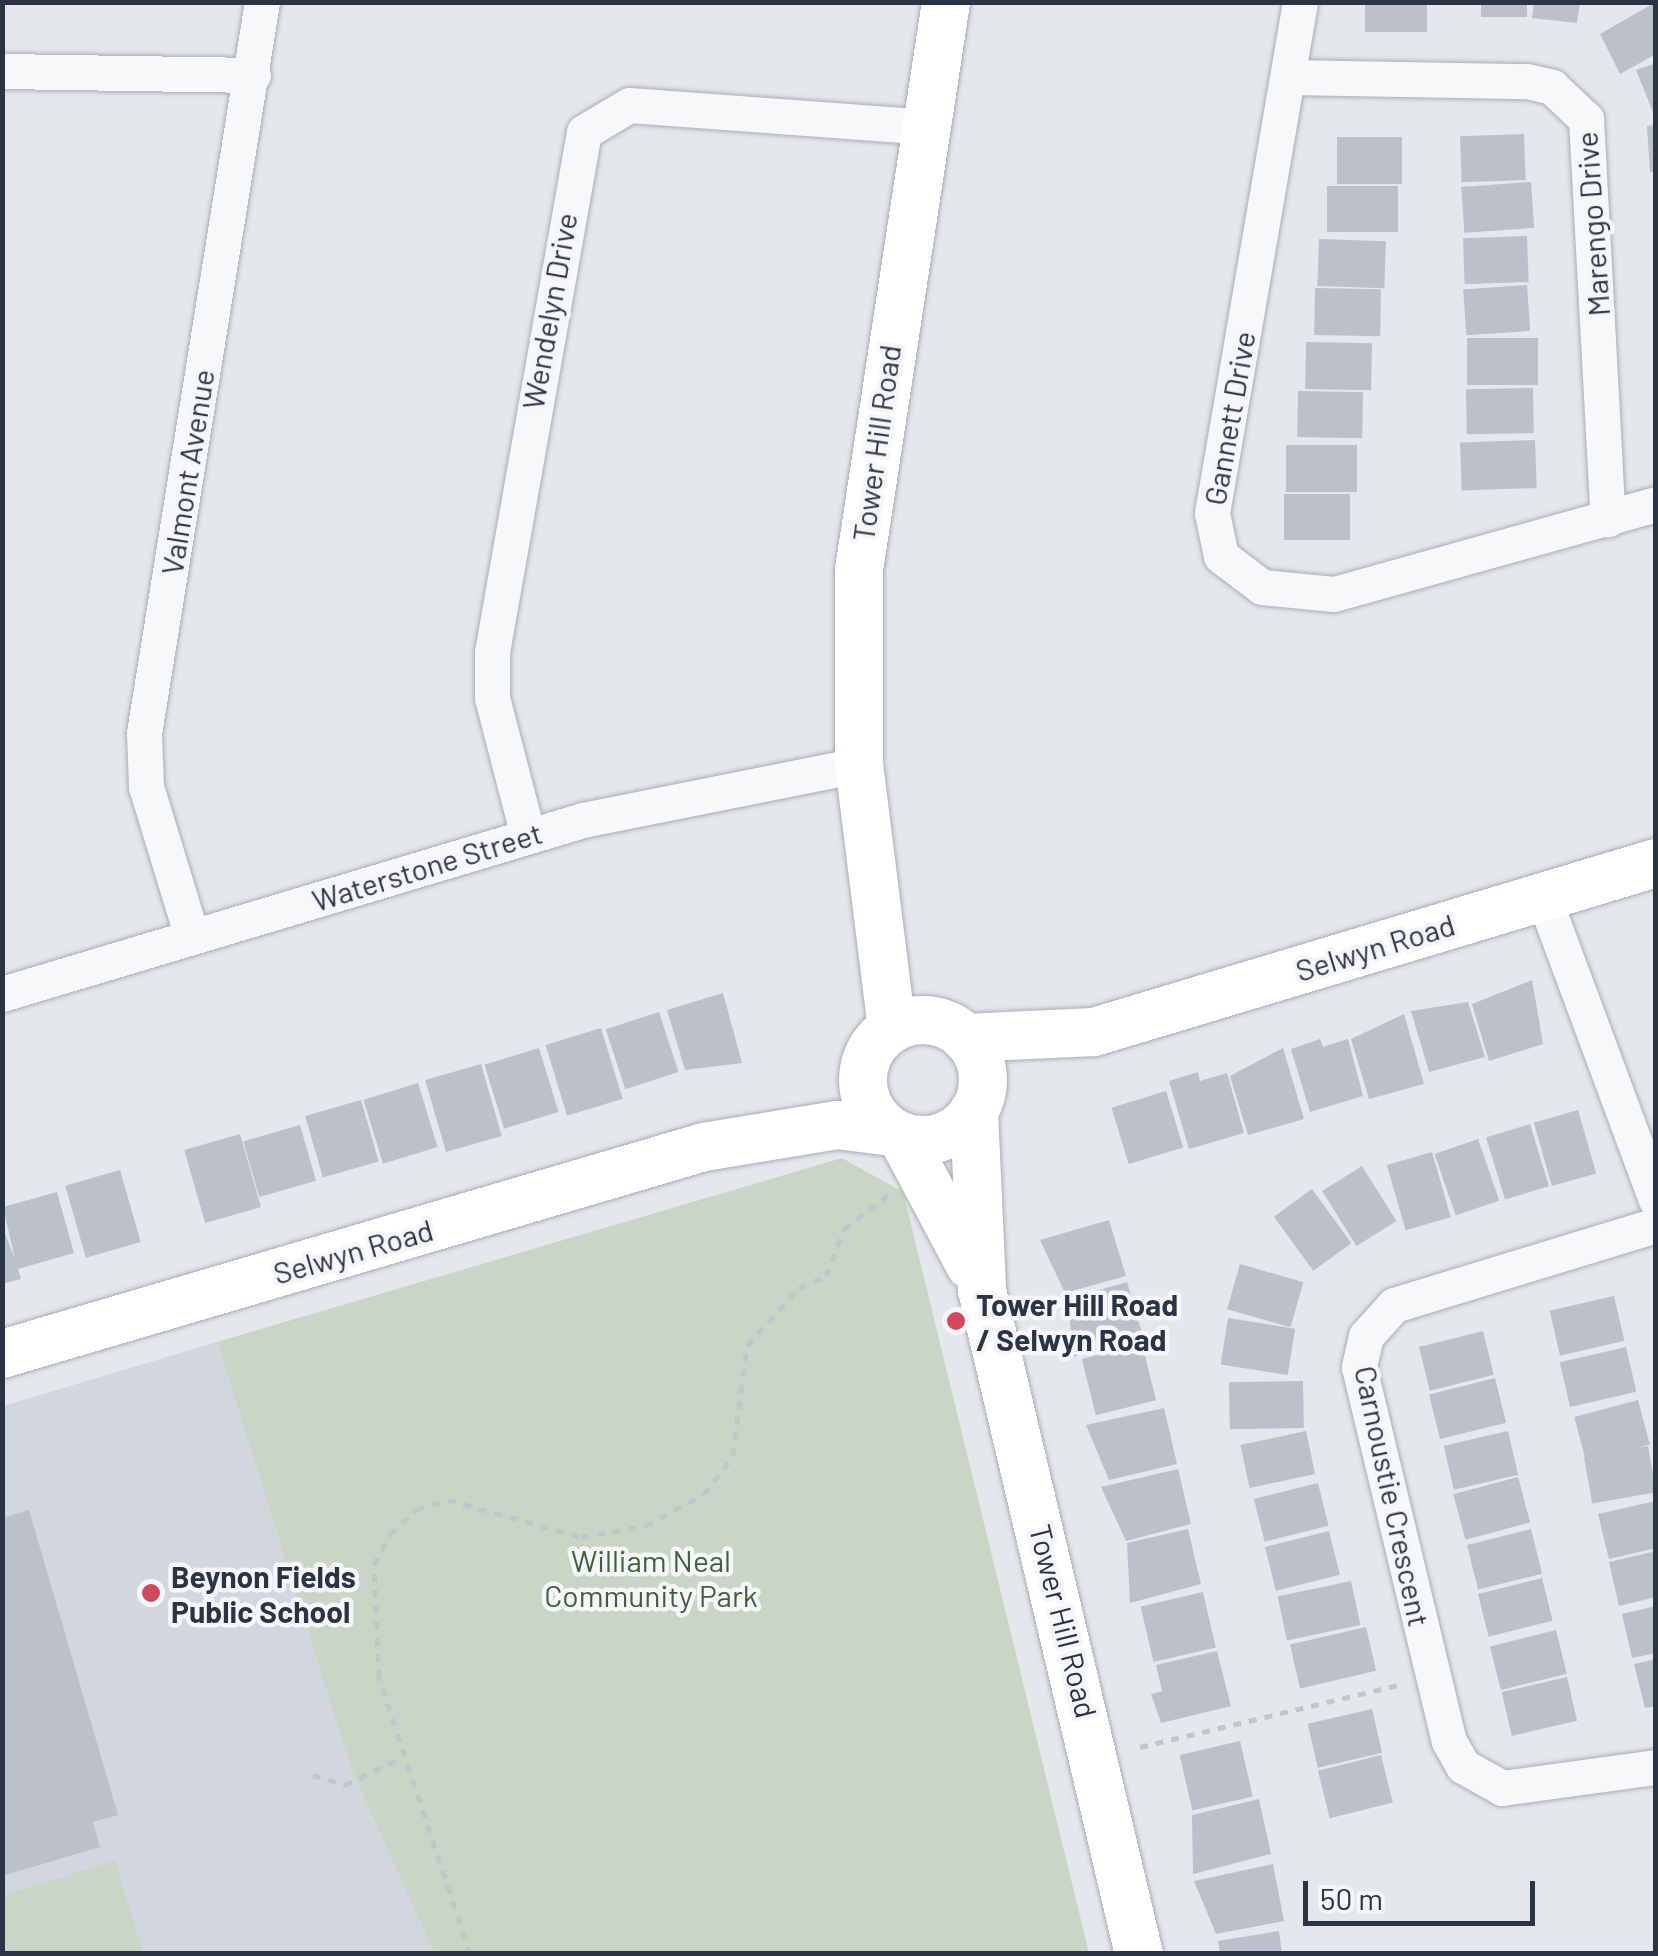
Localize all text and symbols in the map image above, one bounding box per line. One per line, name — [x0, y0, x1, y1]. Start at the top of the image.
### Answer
street label: Marengo Drive — [1568, 130, 1616, 318]
street label: Wendelyn Drive — [514, 210, 584, 412]
street label: Gannett Drive — [1196, 328, 1262, 508]
street label: Tower Hill Road — [844, 342, 908, 544]
street label: Valmont Avenue — [153, 367, 221, 577]
street label: Waterstone Street — [308, 814, 546, 918]
street label: Selwyn Road — [1291, 906, 1459, 988]
street label: Selwyn Road — [269, 1211, 437, 1291]
place label: Tower Hill Road / Selwyn Road — [976, 1286, 1178, 1356]
marker: Tower Hill Road / Selwyn Road — [945, 1310, 967, 1332]
street label: Carnoustie Crescent — [1348, 1362, 1438, 1630]
street label: Tower Hill Road — [1023, 1521, 1105, 1721]
park label: William Neal Community Park — [544, 1542, 758, 1612]
place label: Beynon Fields Public School — [171, 1558, 356, 1628]
marker: Beynon Fields Public School — [140, 1582, 162, 1604]
scale bar — [1308, 1861, 1540, 1923]
text: 50 m — [1320, 1880, 1383, 1916]

